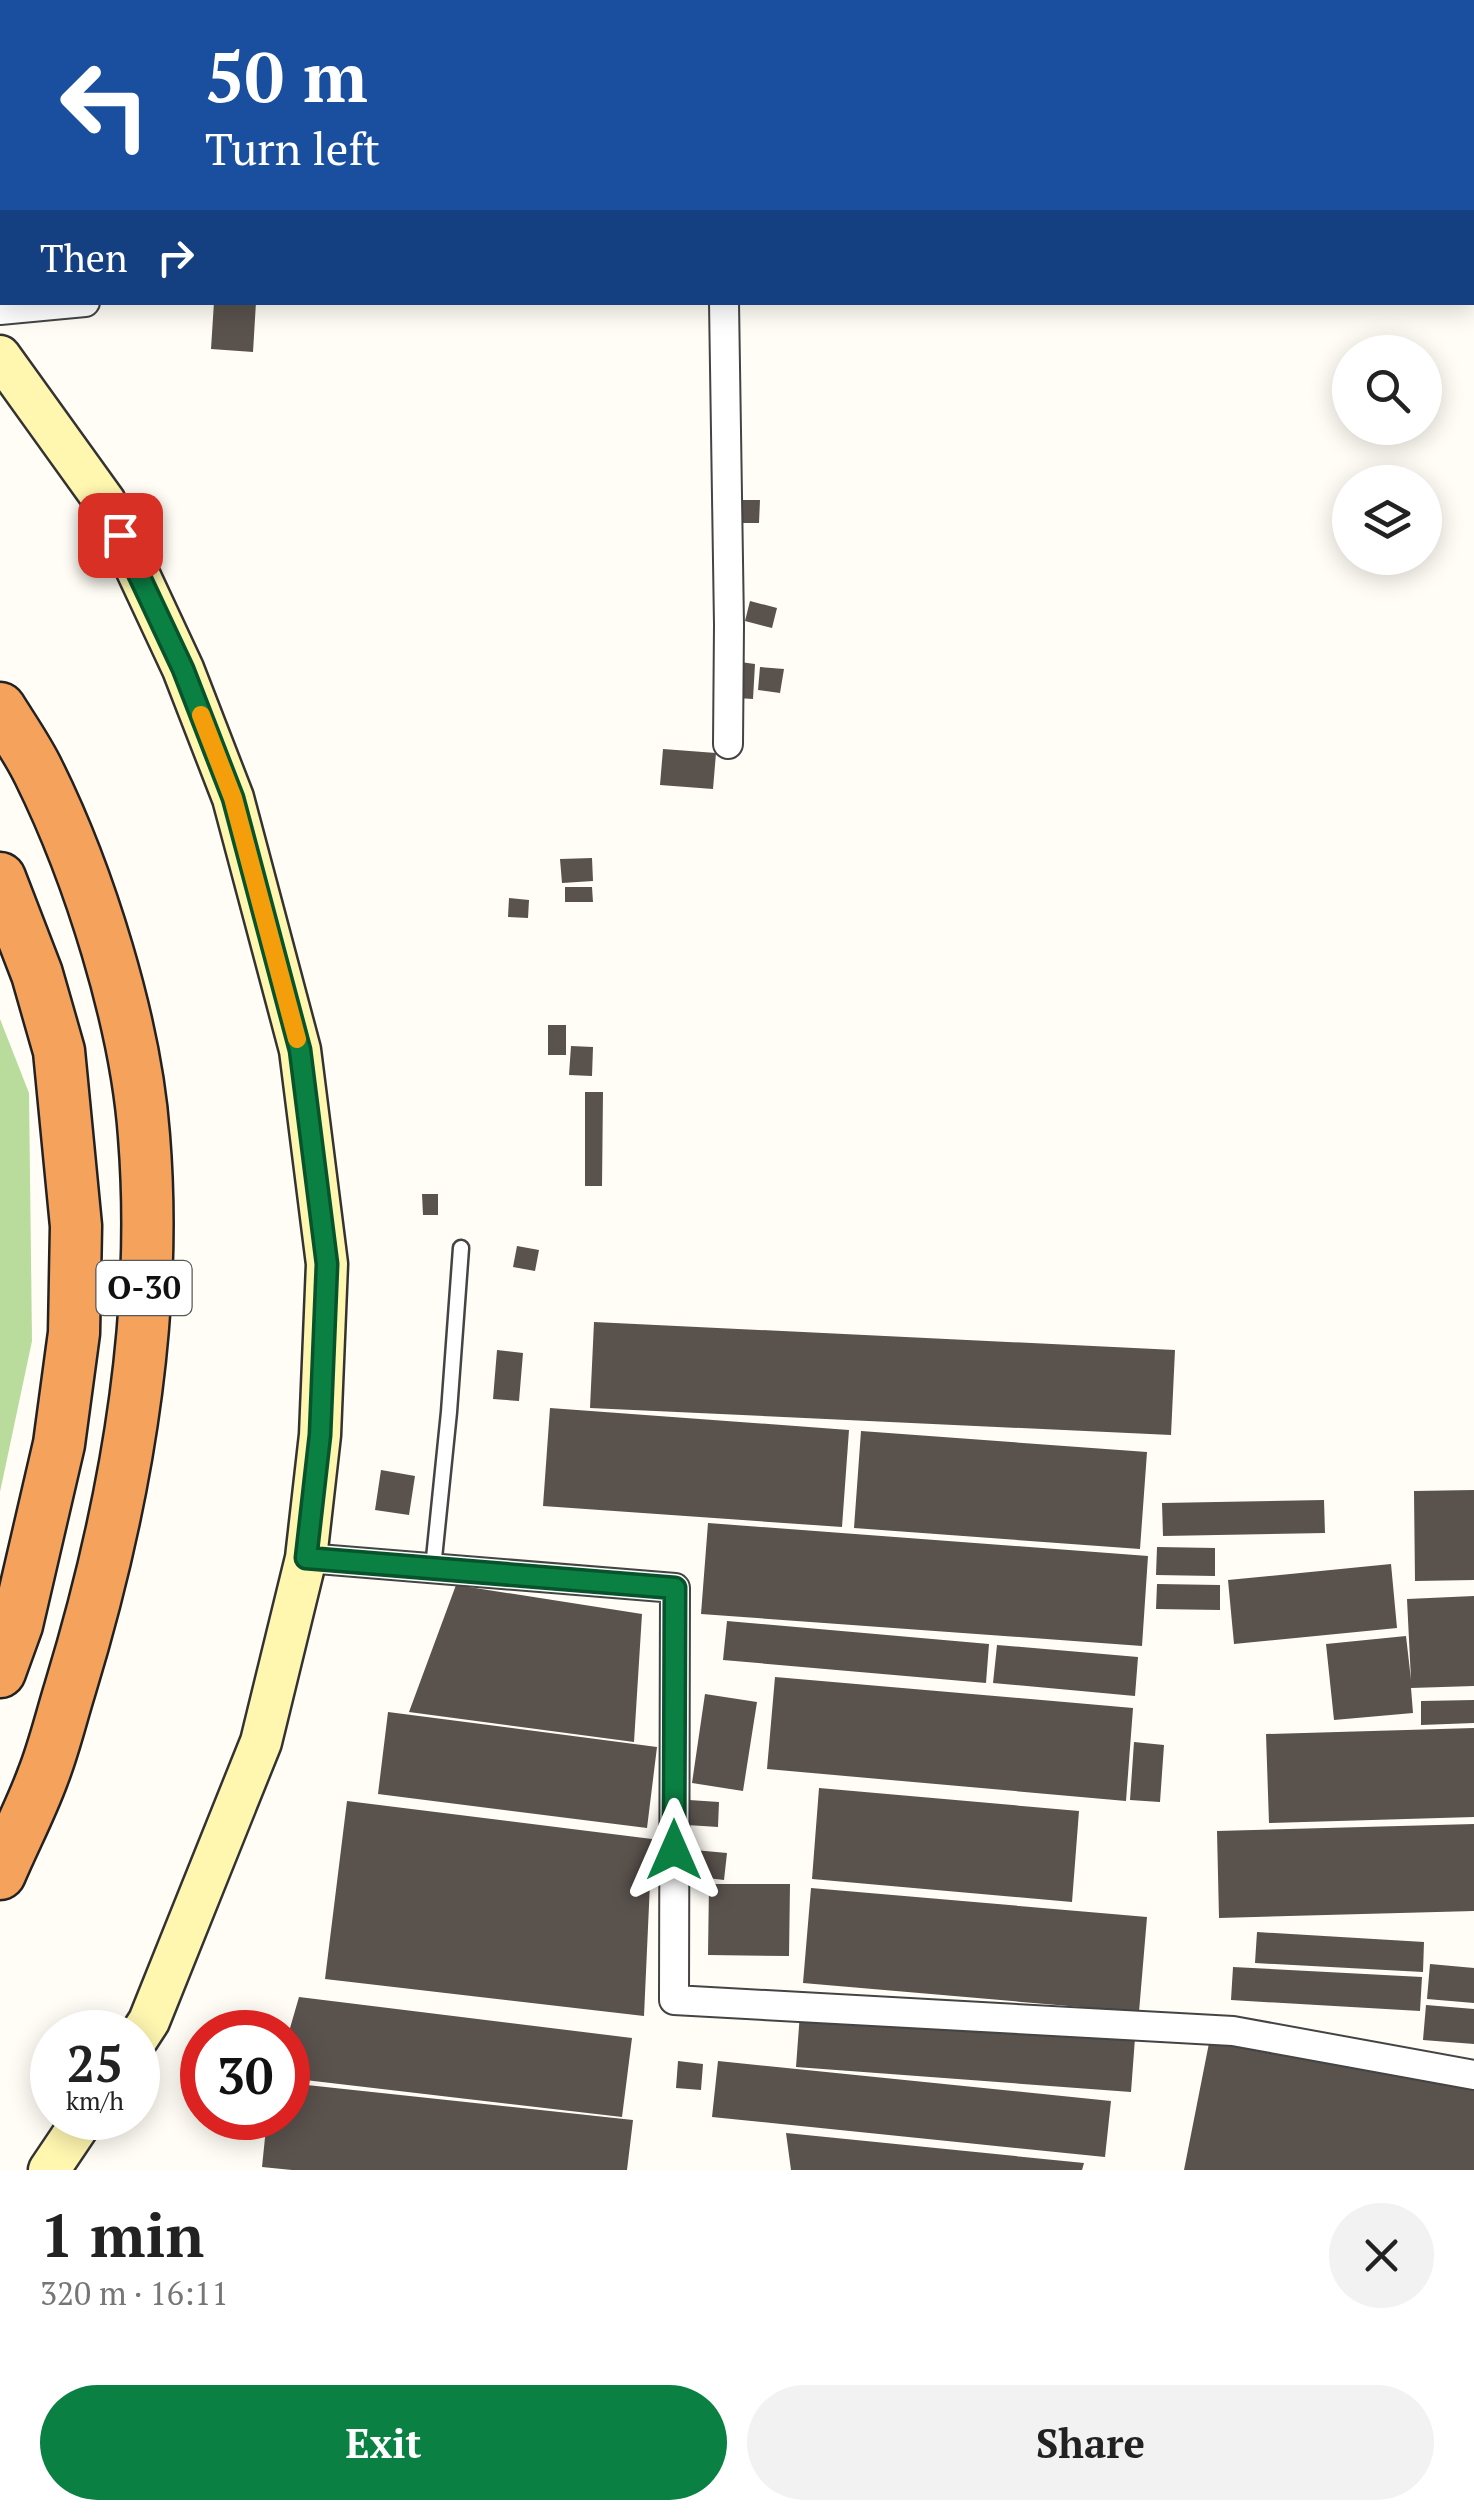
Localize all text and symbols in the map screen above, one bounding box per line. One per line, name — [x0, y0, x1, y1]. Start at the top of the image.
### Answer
text: 50 m — [205, 29, 368, 122]
icon: left — [40, 40, 170, 170]
text: Turn left — [205, 118, 380, 178]
icon: right — [148, 230, 203, 285]
text: Then — [40, 233, 128, 283]
map controls — [1332, 335, 1442, 575]
button: search — [1332, 335, 1442, 445]
button: layers — [1332, 465, 1442, 575]
pin — [78, 493, 163, 578]
icon: arrive — [93, 508, 148, 563]
road number: O-30 — [96, 1261, 192, 1315]
position arrow — [622, 1798, 726, 1902]
speed limit sign: 30 — [180, 2010, 310, 2140]
text: 25 — [67, 2030, 123, 2096]
text: km/h — [66, 2084, 124, 2117]
text: 1 min — [40, 2195, 204, 2274]
button: close — [1329, 2203, 1434, 2308]
text: 320 m · 16:11 — [40, 2272, 228, 2314]
button: Exit — [40, 2385, 727, 2500]
button: Share — [747, 2385, 1434, 2500]

